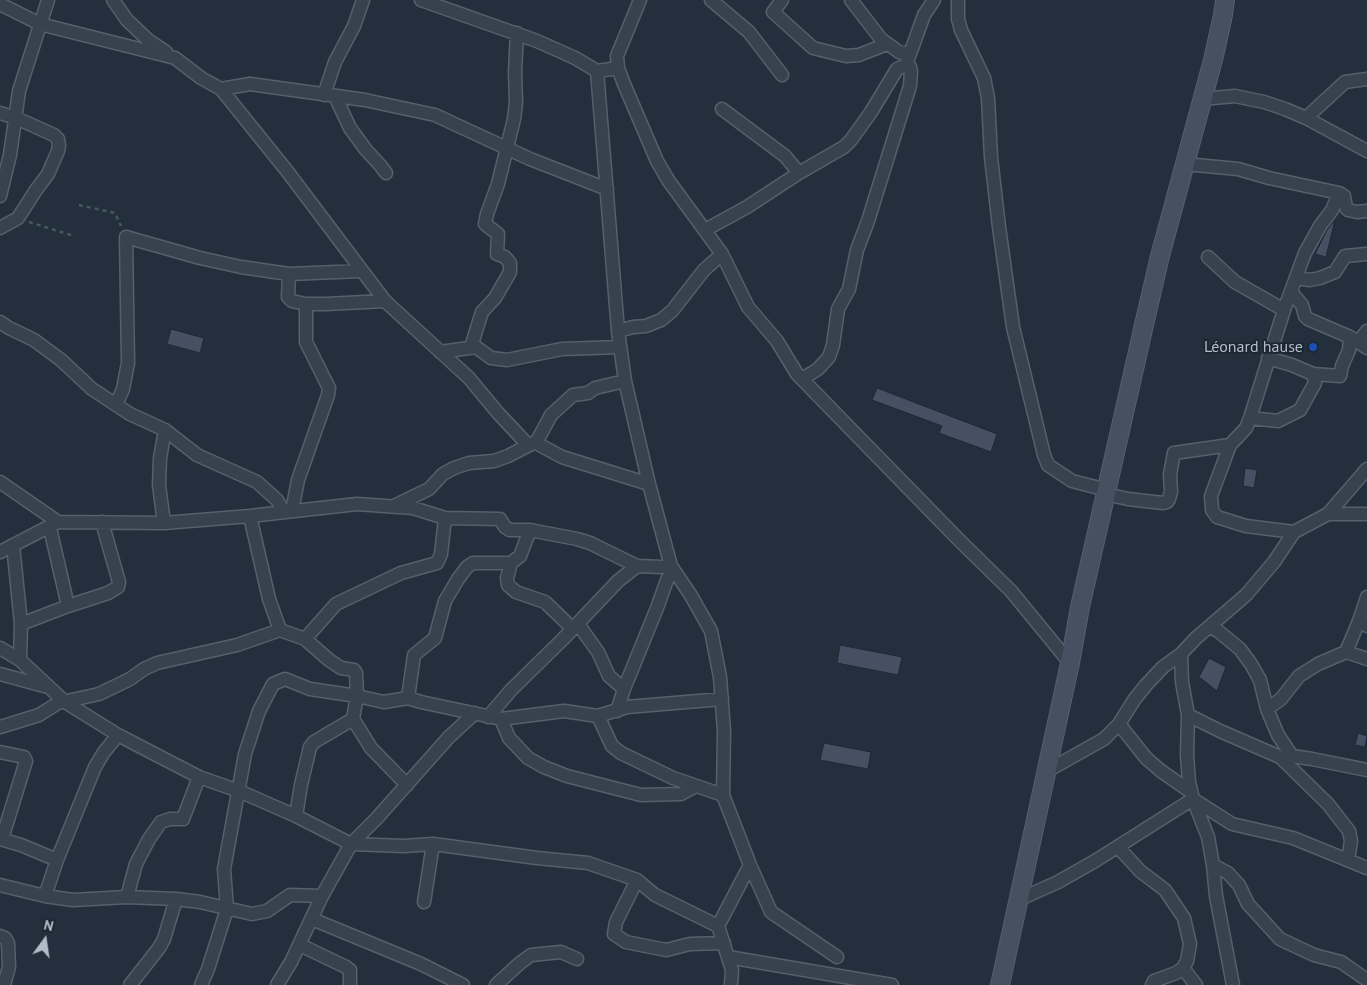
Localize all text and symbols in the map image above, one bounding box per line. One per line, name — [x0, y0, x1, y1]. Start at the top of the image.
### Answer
place label: Léonard hause — [1204, 337, 1303, 357]
marker: Léonard hause — [1307, 341, 1319, 353]
north arrow — [20, 915, 70, 965]
text: N — [42, 916, 55, 935]

